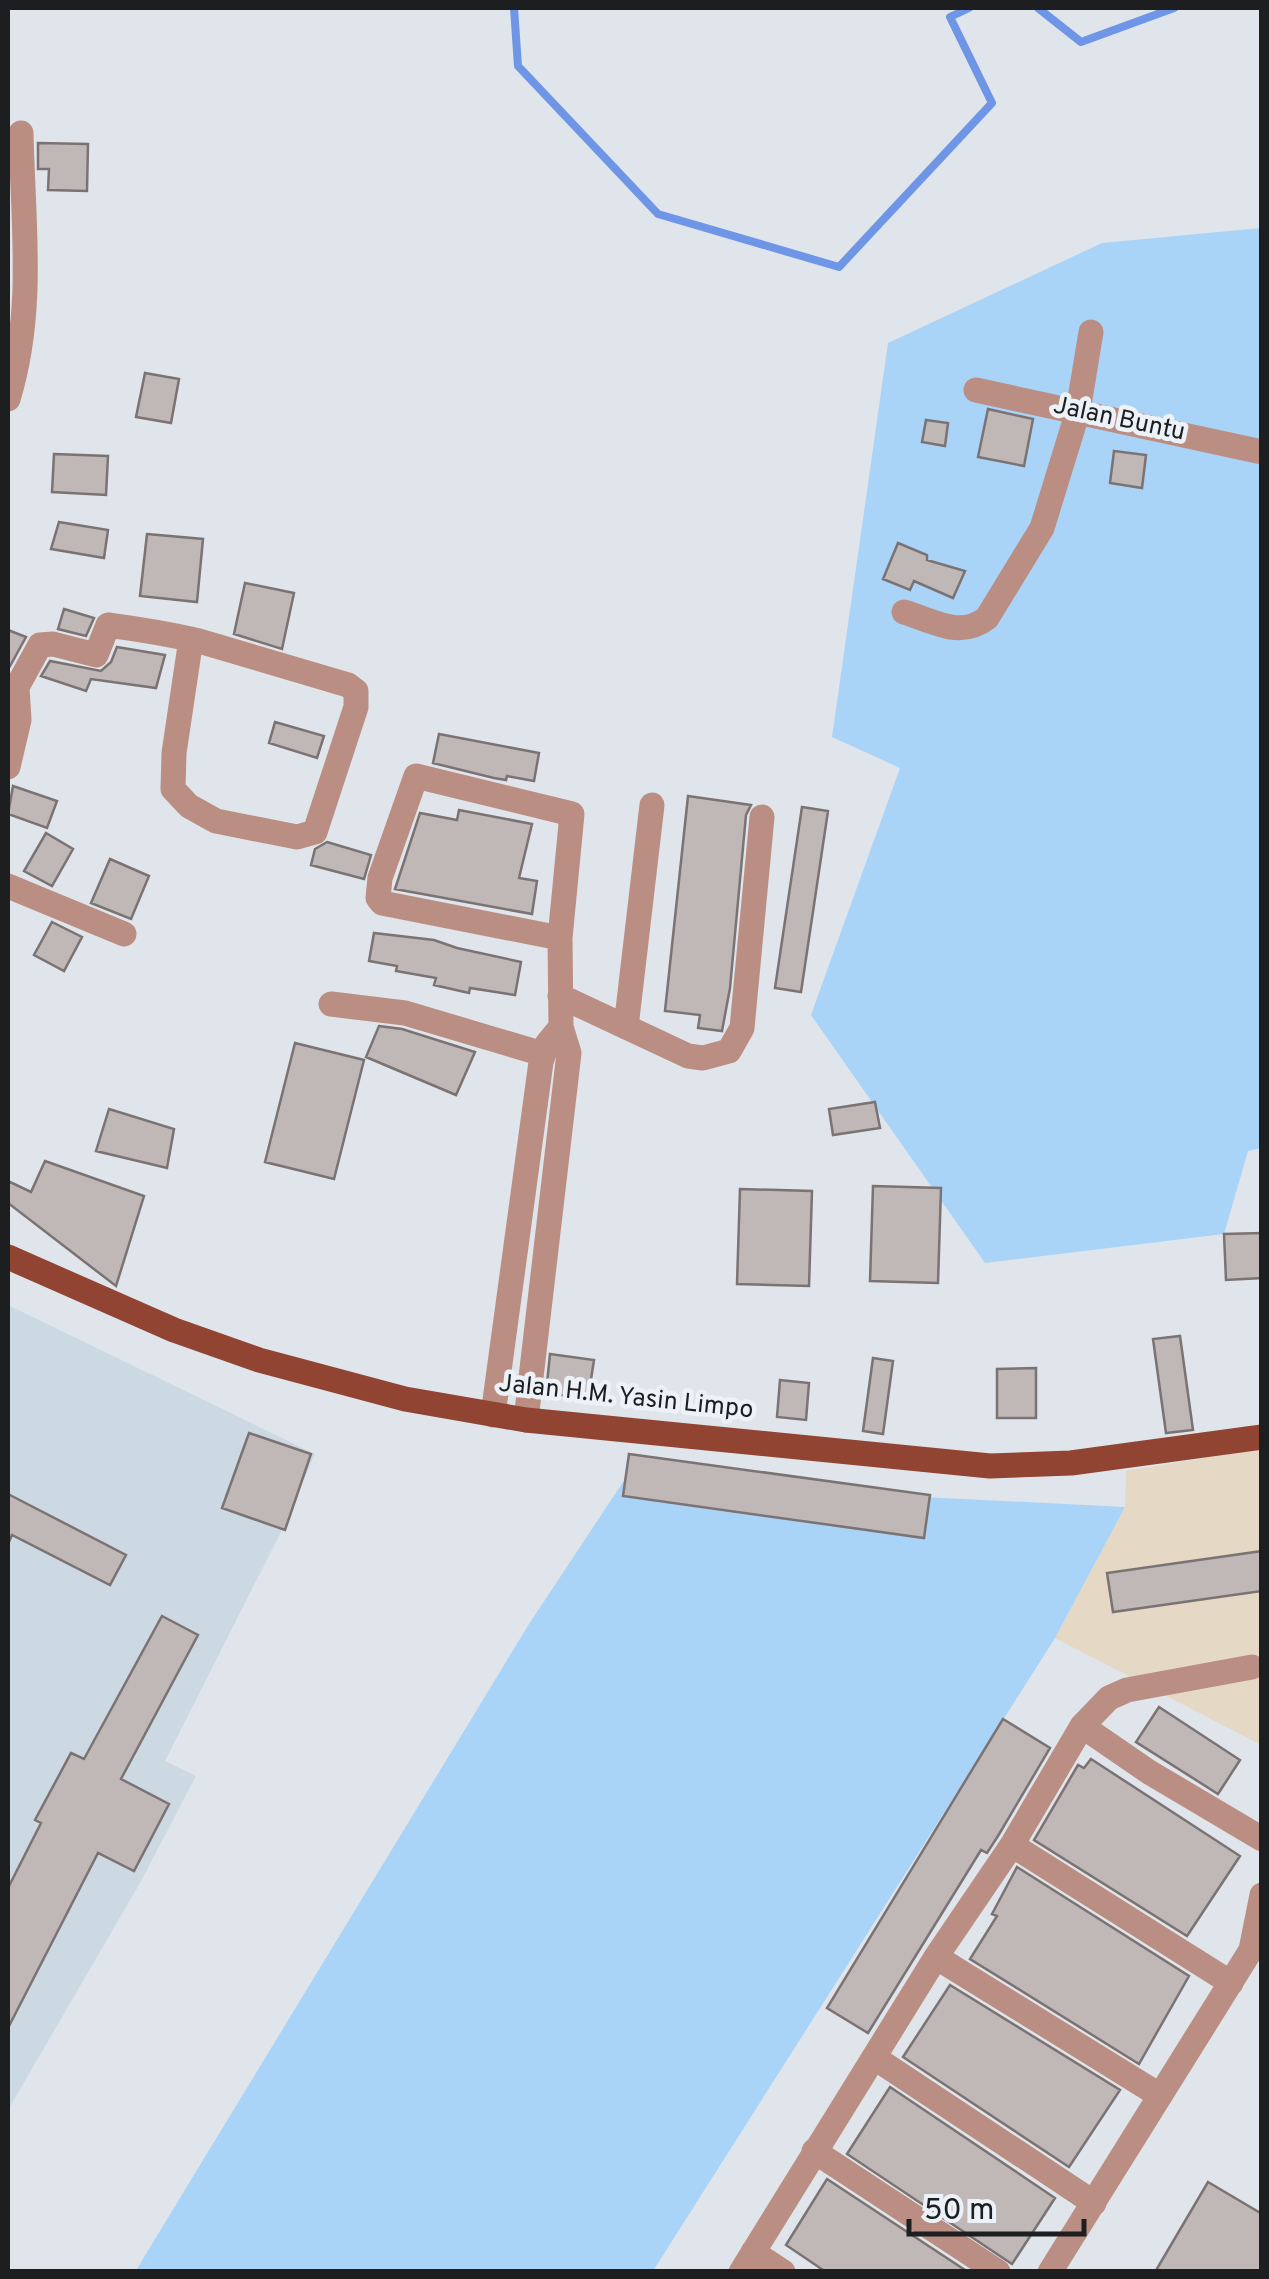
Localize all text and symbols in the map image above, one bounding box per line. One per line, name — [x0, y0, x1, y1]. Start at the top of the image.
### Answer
street label: Jalan Buntu — [1050, 390, 1188, 450]
street label: Jalan H.M. Yasin Limpo — [497, 1369, 755, 1427]
scale bar — [909, 2174, 1084, 2236]
text: 50 m — [924, 2193, 994, 2230]

